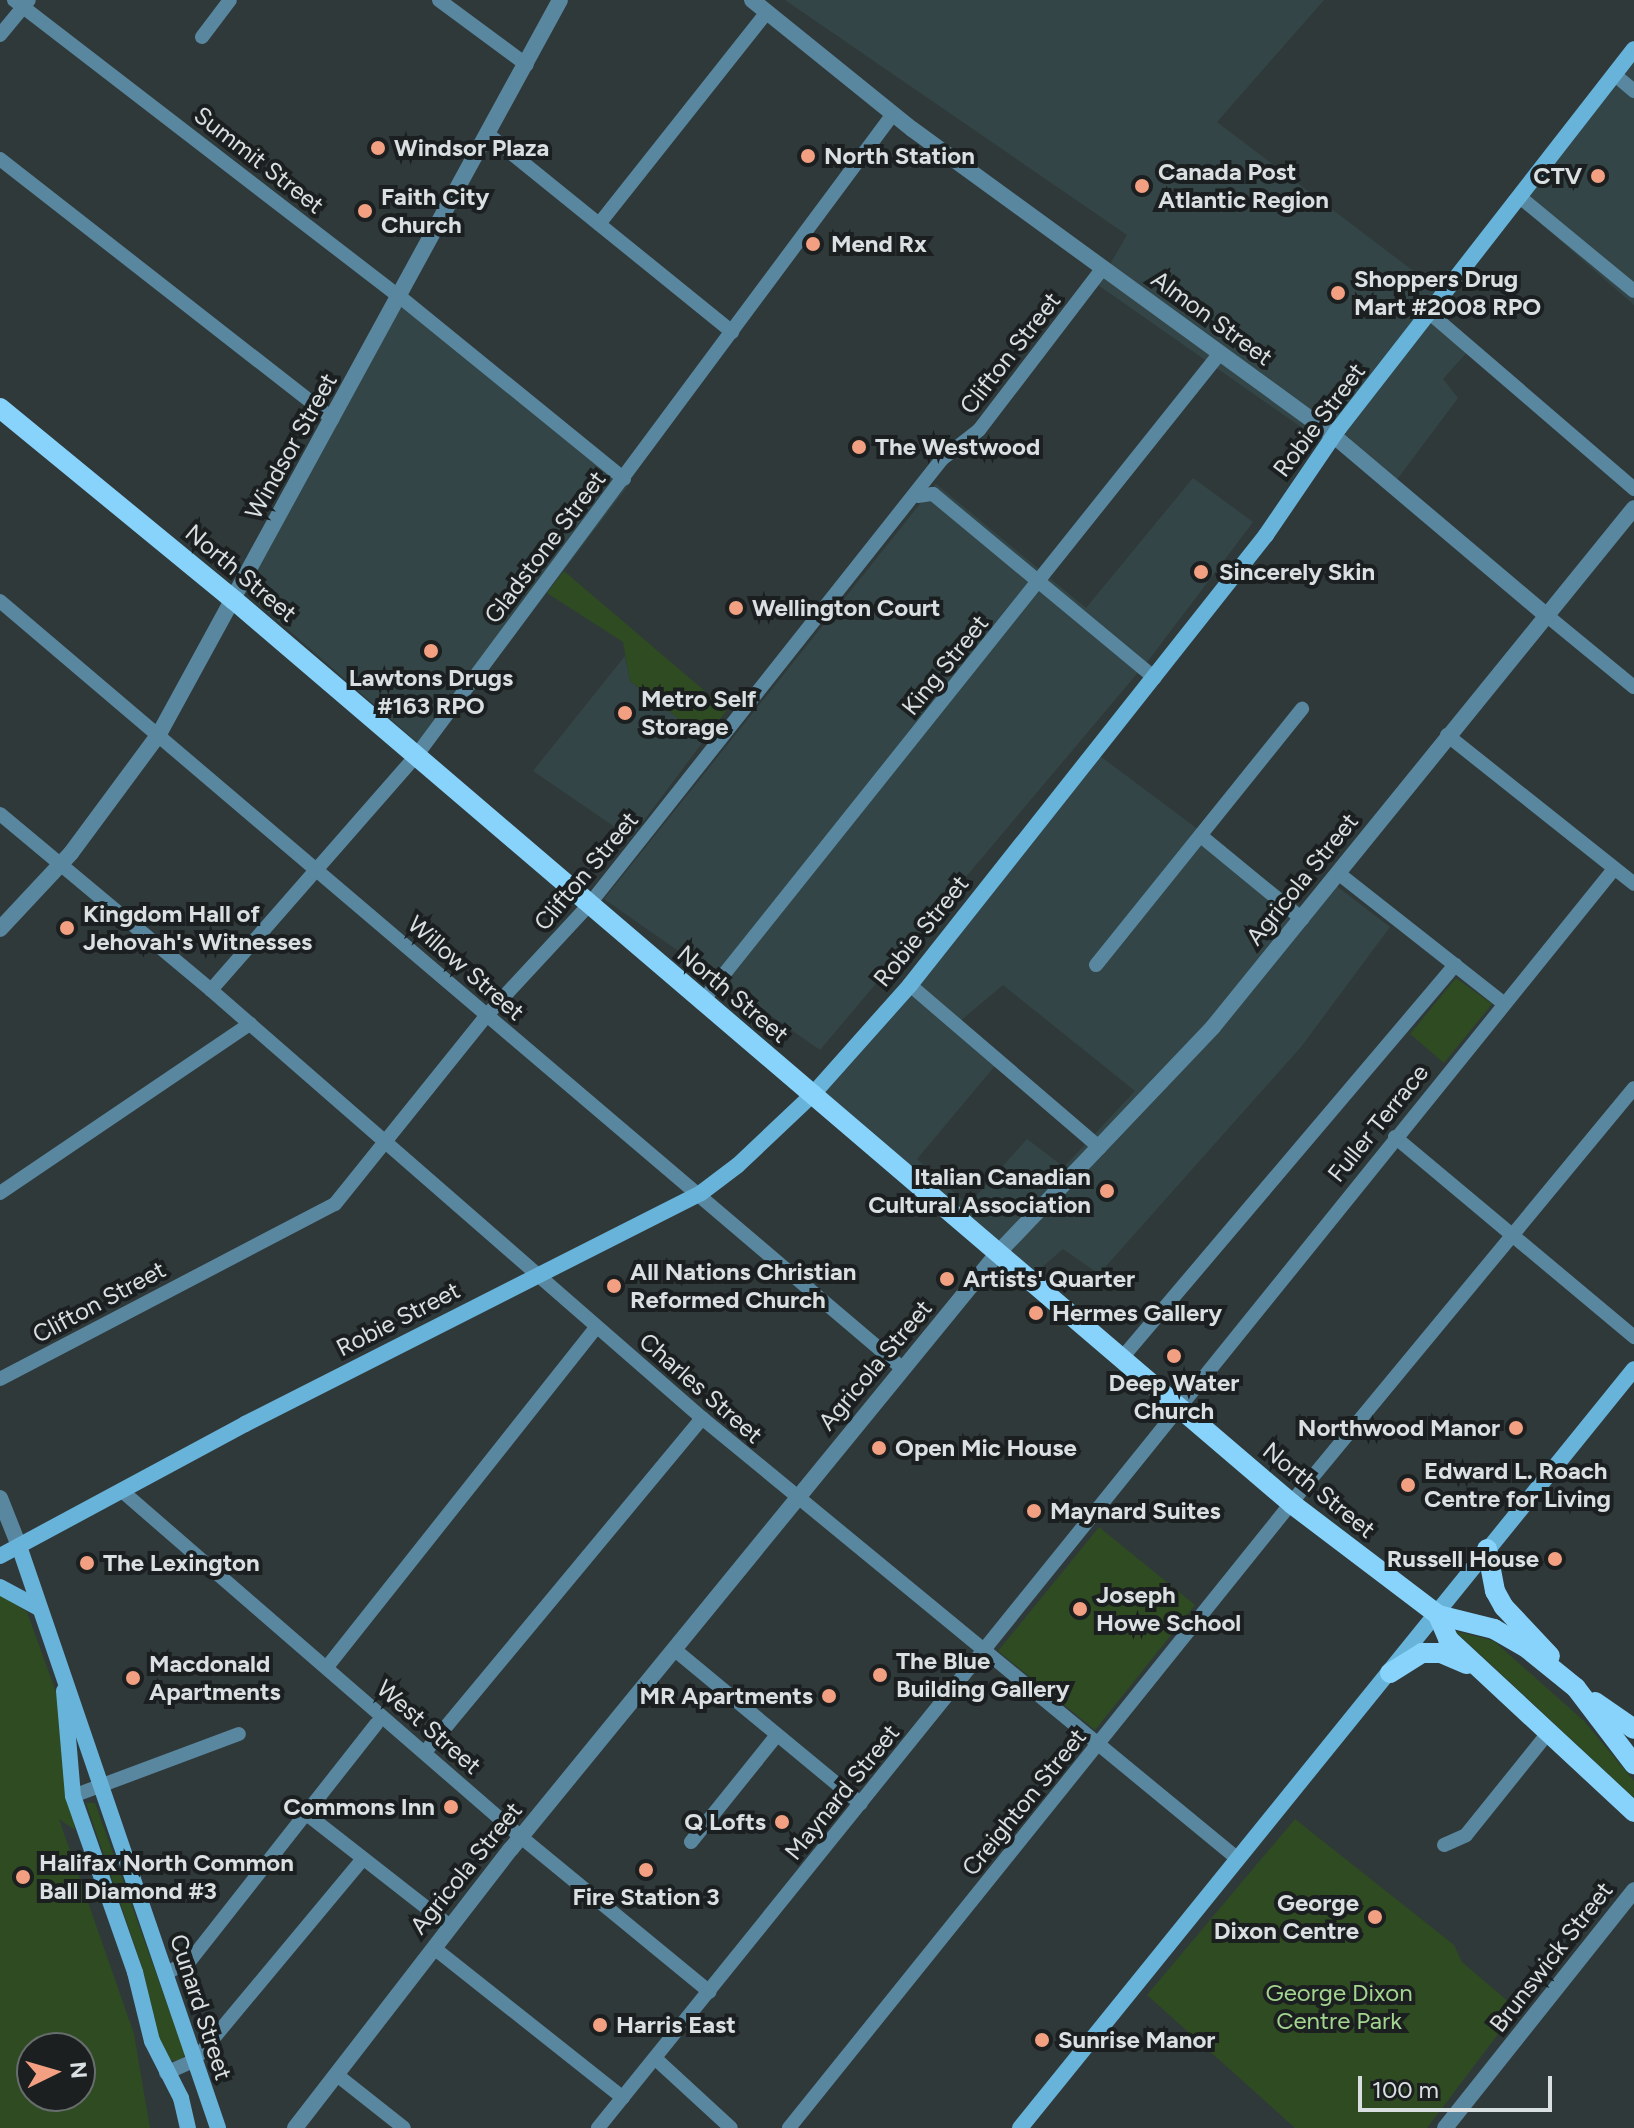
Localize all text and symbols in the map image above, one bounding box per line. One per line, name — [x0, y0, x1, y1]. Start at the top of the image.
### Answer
street label: Summit Street — [188, 100, 330, 220]
place label: Windsor Plaza — [394, 134, 549, 162]
marker: Windsor Plaza — [369, 139, 387, 157]
place label: North Station — [824, 142, 975, 170]
marker: North Station — [799, 147, 817, 165]
place label: Canada Post Atlantic Region — [1158, 158, 1329, 214]
place label: CTV — [1533, 162, 1582, 190]
marker: CTV — [1589, 167, 1607, 185]
marker: Canada Post Atlantic Region — [1133, 177, 1151, 195]
place label: Faith City Church — [381, 183, 489, 239]
marker: Faith City Church — [356, 202, 374, 220]
place label: Mend Rx — [831, 230, 927, 258]
marker: Mend Rx — [802, 233, 824, 255]
street label: Almon Street — [1146, 265, 1278, 371]
place label: Shoppers Drug Mart #2008 RPO — [1354, 265, 1541, 321]
marker: Shoppers Drug Mart #2008 RPO — [1329, 284, 1347, 302]
street label: Clifton Street — [954, 286, 1066, 420]
street label: Robie Street — [1267, 358, 1371, 482]
street label: Windsor Street — [239, 368, 343, 524]
place label: The Westwood — [875, 433, 1040, 461]
marker: The Westwood — [850, 438, 868, 456]
street label: Gladstone Street — [478, 465, 612, 629]
street label: North Street — [180, 518, 302, 628]
place label: Sincerely Skin — [1219, 558, 1375, 586]
marker: Sincerely Skin — [1190, 561, 1212, 583]
place label: Wellington Court — [752, 594, 941, 622]
marker: Wellington Court — [727, 599, 745, 617]
street label: King Street — [896, 609, 994, 721]
marker: Lawtons Drugs #163 RPO — [422, 642, 440, 660]
place label: Lawtons Drugs #163 RPO — [349, 664, 513, 720]
place label: Metro Self Storage — [641, 685, 756, 741]
marker: Metro Self Storage — [616, 704, 634, 722]
street label: Clifton Street — [528, 806, 644, 936]
street label: Agricola Street — [1240, 807, 1364, 951]
street label: Robie Street — [867, 870, 975, 992]
place label: Kingdom Hall of Jehovah's Witnesses — [83, 900, 312, 956]
street label: Willow Street — [402, 910, 530, 1026]
marker: Kingdom Hall of Jehovah's Witnesses — [58, 919, 76, 937]
street label: North Street — [672, 939, 794, 1049]
street label: Fuller Terrace — [1322, 1058, 1434, 1188]
place label: Italian Canadian Cultural Association — [868, 1163, 1091, 1219]
marker: Italian Canadian Cultural Association — [1098, 1182, 1116, 1200]
street label: Clifton Street — [28, 1255, 170, 1349]
place label: All Nations Christian Reformed Church — [630, 1258, 856, 1314]
place label: Artists' Quarter — [963, 1265, 1135, 1293]
marker: Artists' Quarter — [938, 1270, 956, 1288]
street label: Robie Street — [331, 1276, 465, 1362]
marker: All Nations Christian Reformed Church — [605, 1277, 623, 1295]
street label: Agricola Street — [812, 1294, 938, 1436]
place label: Hermes Gallery — [1052, 1299, 1222, 1327]
marker: Hermes Gallery — [1027, 1304, 1045, 1322]
street label: Charles Street — [634, 1327, 768, 1449]
marker: Deep Water Church — [1165, 1347, 1183, 1365]
place label: Deep Water Church — [1109, 1369, 1239, 1425]
place label: Northwood Manor — [1298, 1414, 1500, 1442]
marker: Northwood Manor — [1507, 1419, 1525, 1437]
place label: Open Mic House — [895, 1434, 1077, 1462]
street label: North Street — [1257, 1436, 1381, 1544]
marker: Open Mic House — [870, 1439, 888, 1457]
place label: Edward L. Roach Centre for Living — [1424, 1457, 1611, 1513]
marker: Edward L. Roach Centre for Living — [1399, 1476, 1417, 1494]
place label: Maynard Suites — [1050, 1497, 1221, 1525]
marker: Maynard Suites — [1025, 1502, 1043, 1520]
place label: Russell House — [1387, 1545, 1539, 1573]
place label: The Lexington — [103, 1549, 260, 1577]
marker: Russell House — [1546, 1550, 1564, 1568]
marker: The Lexington — [78, 1554, 96, 1572]
place label: Joseph Howe School — [1096, 1581, 1241, 1637]
marker: Joseph Howe School — [1071, 1600, 1089, 1618]
place label: The Blue Building Gallery — [896, 1647, 1069, 1703]
place label: Macdonald Apartments — [149, 1650, 281, 1706]
marker: The Blue Building Gallery — [871, 1666, 889, 1684]
marker: Macdonald Apartments — [124, 1669, 142, 1687]
street label: West Street — [371, 1674, 487, 1780]
place label: MR Apartments — [639, 1682, 813, 1710]
marker: MR Apartments — [820, 1687, 838, 1705]
street label: Maynard Street — [779, 1718, 905, 1866]
street label: Creighton Street — [956, 1723, 1092, 1881]
place label: Commons Inn — [283, 1793, 435, 1821]
street label: Agricola Street — [404, 1796, 528, 1940]
marker: Commons Inn — [442, 1798, 460, 1816]
place label: Q Lofts — [684, 1808, 766, 1836]
marker: Q Lofts — [773, 1813, 791, 1831]
place label: Halifax North Common Ball Diamond #3 — [39, 1849, 294, 1905]
marker: Fire Station 3 — [637, 1861, 655, 1879]
marker: Halifax North Common Ball Diamond #3 — [14, 1868, 32, 1886]
street label: Brunswick Street — [1483, 1876, 1619, 2038]
place label: Fire Station 3 — [572, 1883, 720, 1911]
place label: George Dixon Centre — [1214, 1889, 1359, 1945]
marker: George Dixon Centre — [1366, 1908, 1384, 1926]
street label: Cunard Street — [164, 1930, 238, 2084]
park label: George Dixon Centre Park — [1265, 1979, 1413, 2035]
place label: Harris East — [616, 2011, 736, 2039]
marker: Harris East — [591, 2016, 609, 2034]
place label: Sunrise Manor — [1058, 2026, 1215, 2054]
marker: Sunrise Manor — [1033, 2031, 1051, 2049]
north arrow — [16, 2032, 96, 2112]
text: N — [64, 2060, 93, 2080]
scale bar — [1362, 2060, 1556, 2110]
text: 100 m — [1372, 2075, 1439, 2104]

